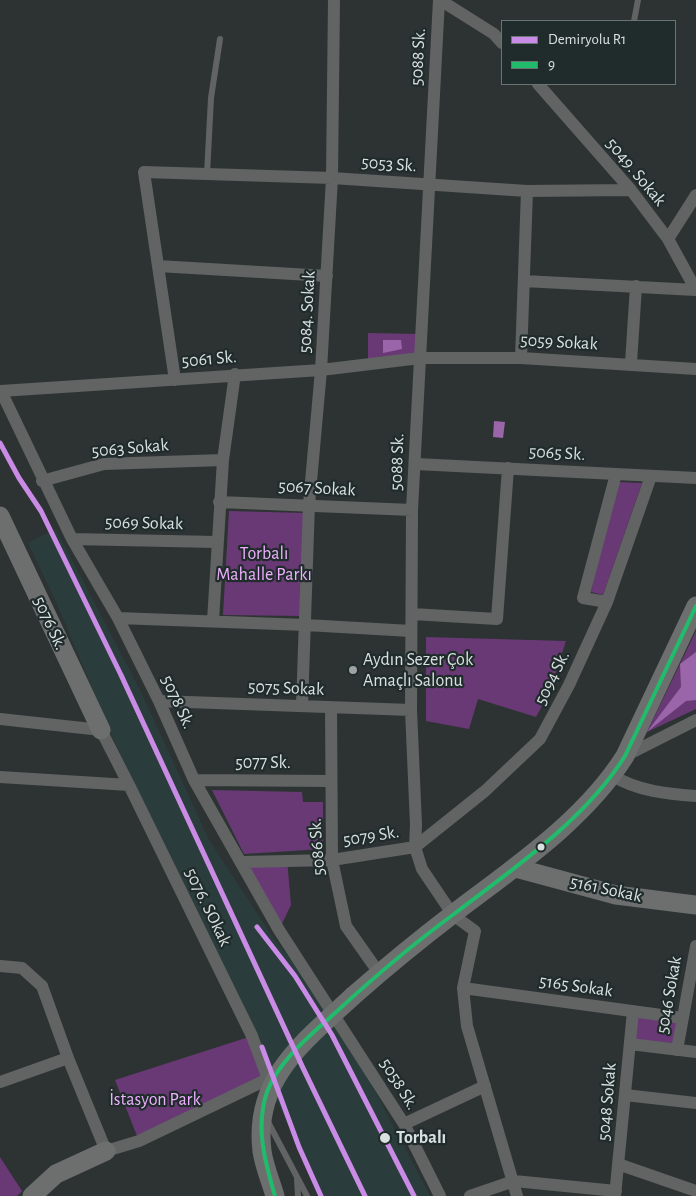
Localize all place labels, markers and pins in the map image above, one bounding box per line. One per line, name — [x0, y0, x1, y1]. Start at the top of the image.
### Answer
place label: Aydın Sezer Çok Amaçlı Salonu — [363, 649, 473, 692]
marker: Aydın Sezer Çok Amaçlı Salonu — [347, 664, 359, 676]
unlabelled marker — [536, 842, 546, 852]
place label: Torbalı — [396, 1127, 446, 1149]
marker: Torbalı — [378, 1131, 392, 1145]

